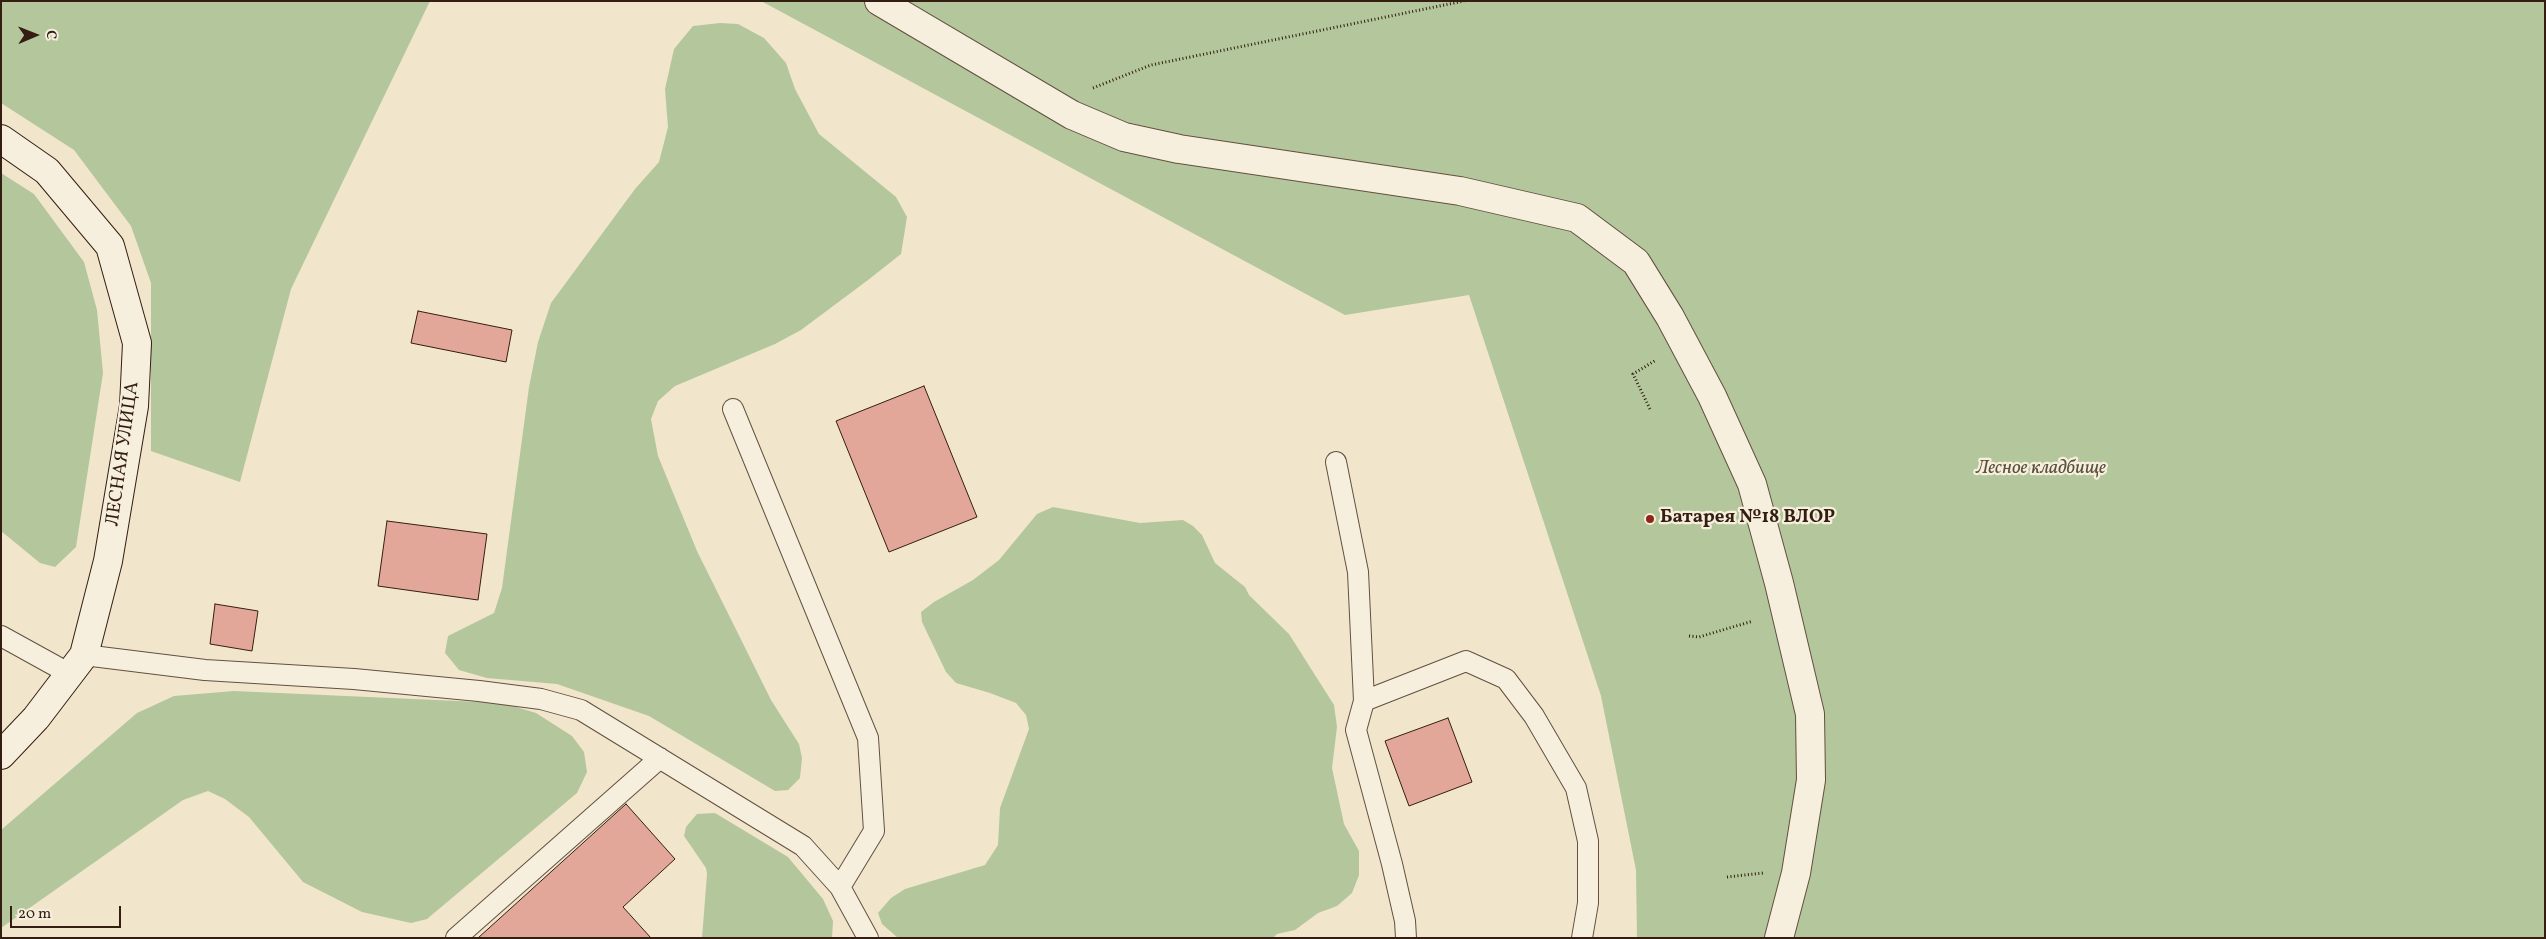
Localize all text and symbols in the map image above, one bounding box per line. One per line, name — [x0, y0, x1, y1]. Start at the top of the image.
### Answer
north arrow — [10, 10, 60, 60]
text: С — [41, 30, 60, 39]
street label: ЛЕСНАЯ УЛИЦА — [103, 380, 145, 528]
park label: Лесное кладбище — [1976, 459, 2106, 481]
place label: Батарея №18 ВЛОР — [1660, 508, 1835, 530]
marker: Батарея №18 ВЛОР — [1644, 513, 1656, 525]
scale bar — [12, 896, 124, 928]
text: 20 m — [18, 904, 51, 925]

